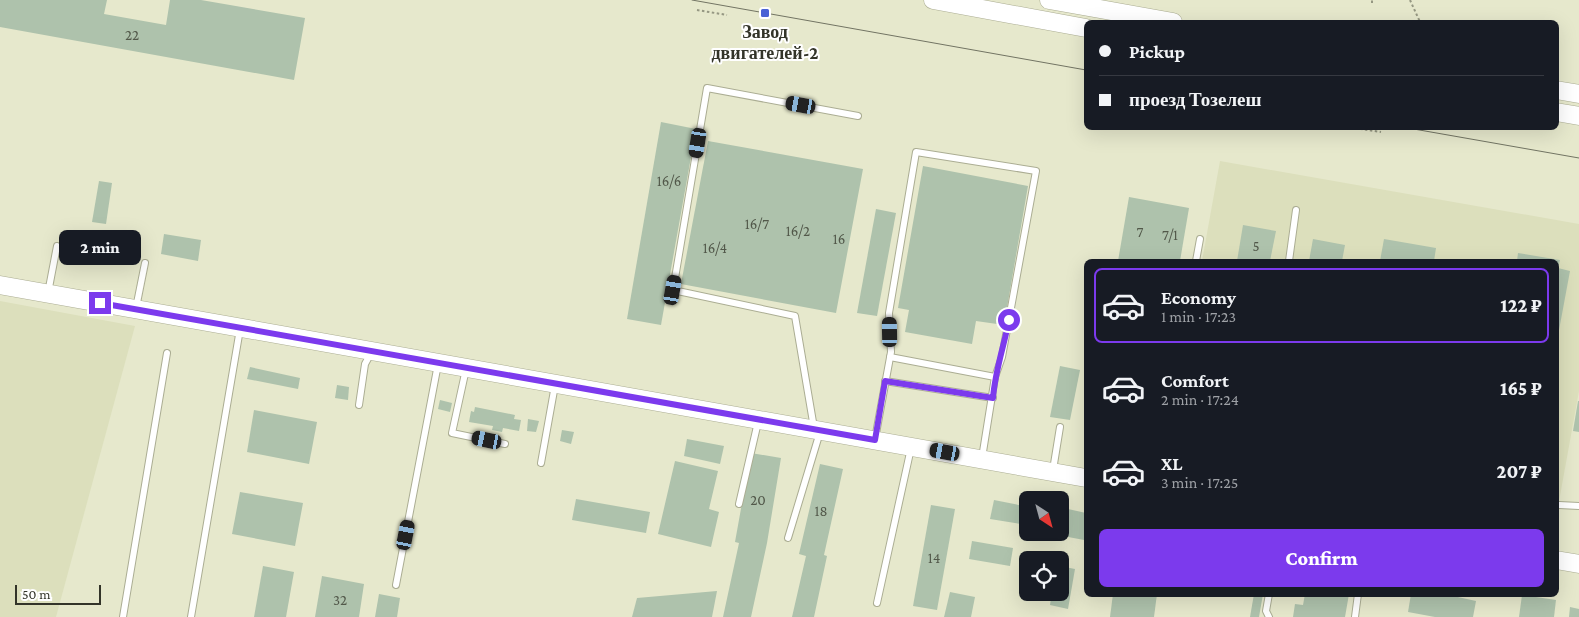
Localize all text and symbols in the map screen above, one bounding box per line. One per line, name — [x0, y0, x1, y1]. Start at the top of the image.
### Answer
marker: Завод двигателей-2 — [759, 7, 771, 19]
place label: Завод двигателей-2 — [712, 22, 819, 63]
house number: 22 — [125, 27, 139, 43]
text: Pickup — [1129, 41, 1185, 62]
text: проезд Тозелеш — [1129, 89, 1262, 110]
car — [784, 95, 817, 115]
car — [688, 127, 707, 159]
house number: 16/6 — [657, 173, 681, 189]
house number: 16/7 — [745, 216, 769, 232]
house number: 16/2 — [786, 223, 810, 239]
house number: 7 — [1137, 224, 1144, 240]
house number: 7/1 — [1162, 227, 1178, 243]
callout: 2 min — [59, 230, 141, 266]
house number: 16 — [833, 231, 845, 247]
house number: 5 — [1252, 238, 1260, 254]
text: 2 min — [80, 239, 120, 256]
house number: 16/4 — [703, 240, 727, 256]
car — [663, 274, 682, 306]
icon: car — [1101, 283, 1146, 328]
text: Economy — [1161, 287, 1236, 308]
route end — [89, 292, 111, 314]
text: 122 ₽ — [1500, 295, 1542, 316]
text: 1 min · 17:23 — [1161, 308, 1236, 325]
route start — [998, 309, 1020, 331]
car — [882, 317, 897, 347]
icon: car — [1101, 366, 1146, 411]
text: Comfort — [1161, 370, 1229, 391]
text: 165 ₽ — [1500, 378, 1542, 399]
text: 2 min · 17:24 — [1161, 391, 1239, 408]
car — [470, 430, 503, 450]
car — [928, 442, 961, 462]
icon: car — [1101, 449, 1146, 494]
text: XL — [1161, 453, 1183, 474]
text: 207 ₽ — [1497, 461, 1542, 482]
text: 3 min · 17:25 — [1161, 474, 1238, 491]
north arrow — [1019, 491, 1069, 541]
map controls — [1019, 491, 1069, 601]
house number: 20 — [750, 492, 766, 508]
house number: 18 — [814, 503, 828, 519]
car — [395, 519, 416, 551]
button: Confirm — [1099, 529, 1544, 587]
house number: 14 — [928, 550, 940, 566]
button: locate — [1019, 551, 1069, 601]
scale bar — [15, 582, 101, 605]
text: 50 m — [22, 586, 50, 602]
house number: 32 — [333, 592, 347, 608]

